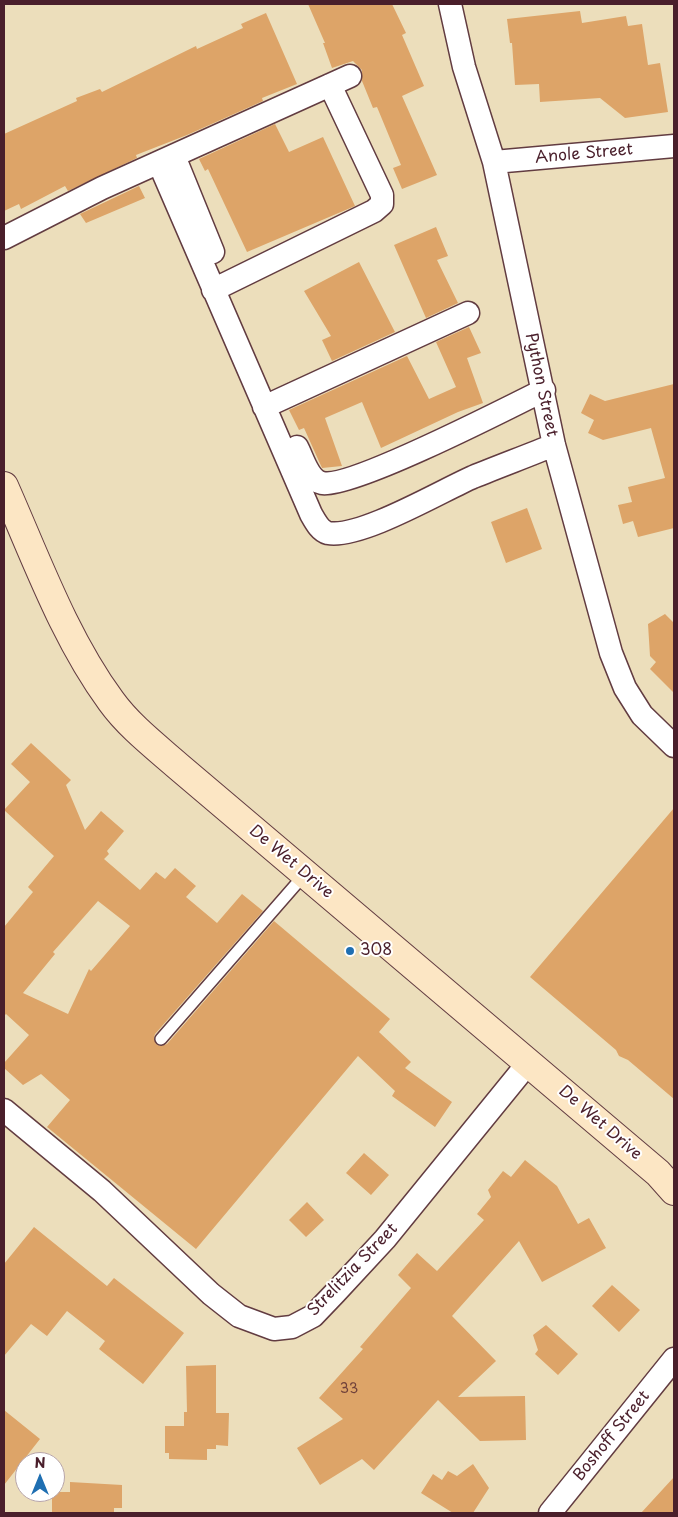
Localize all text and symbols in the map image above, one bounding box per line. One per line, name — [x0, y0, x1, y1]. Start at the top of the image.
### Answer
street label: Anole Street — [534, 140, 634, 168]
street label: Python Street — [521, 331, 561, 439]
street label: De Wet Drive — [245, 821, 337, 903]
place label: 308 — [360, 941, 392, 961]
marker: 308 — [344, 945, 356, 957]
street label: De Wet Drive — [555, 1082, 645, 1164]
street label: Strelitzia Street — [304, 1220, 402, 1320]
house number: 33 — [340, 1381, 358, 1397]
street label: Boshoff Street — [570, 1387, 654, 1485]
north arrow — [15, 1452, 65, 1502]
text: N — [34, 1452, 46, 1473]

